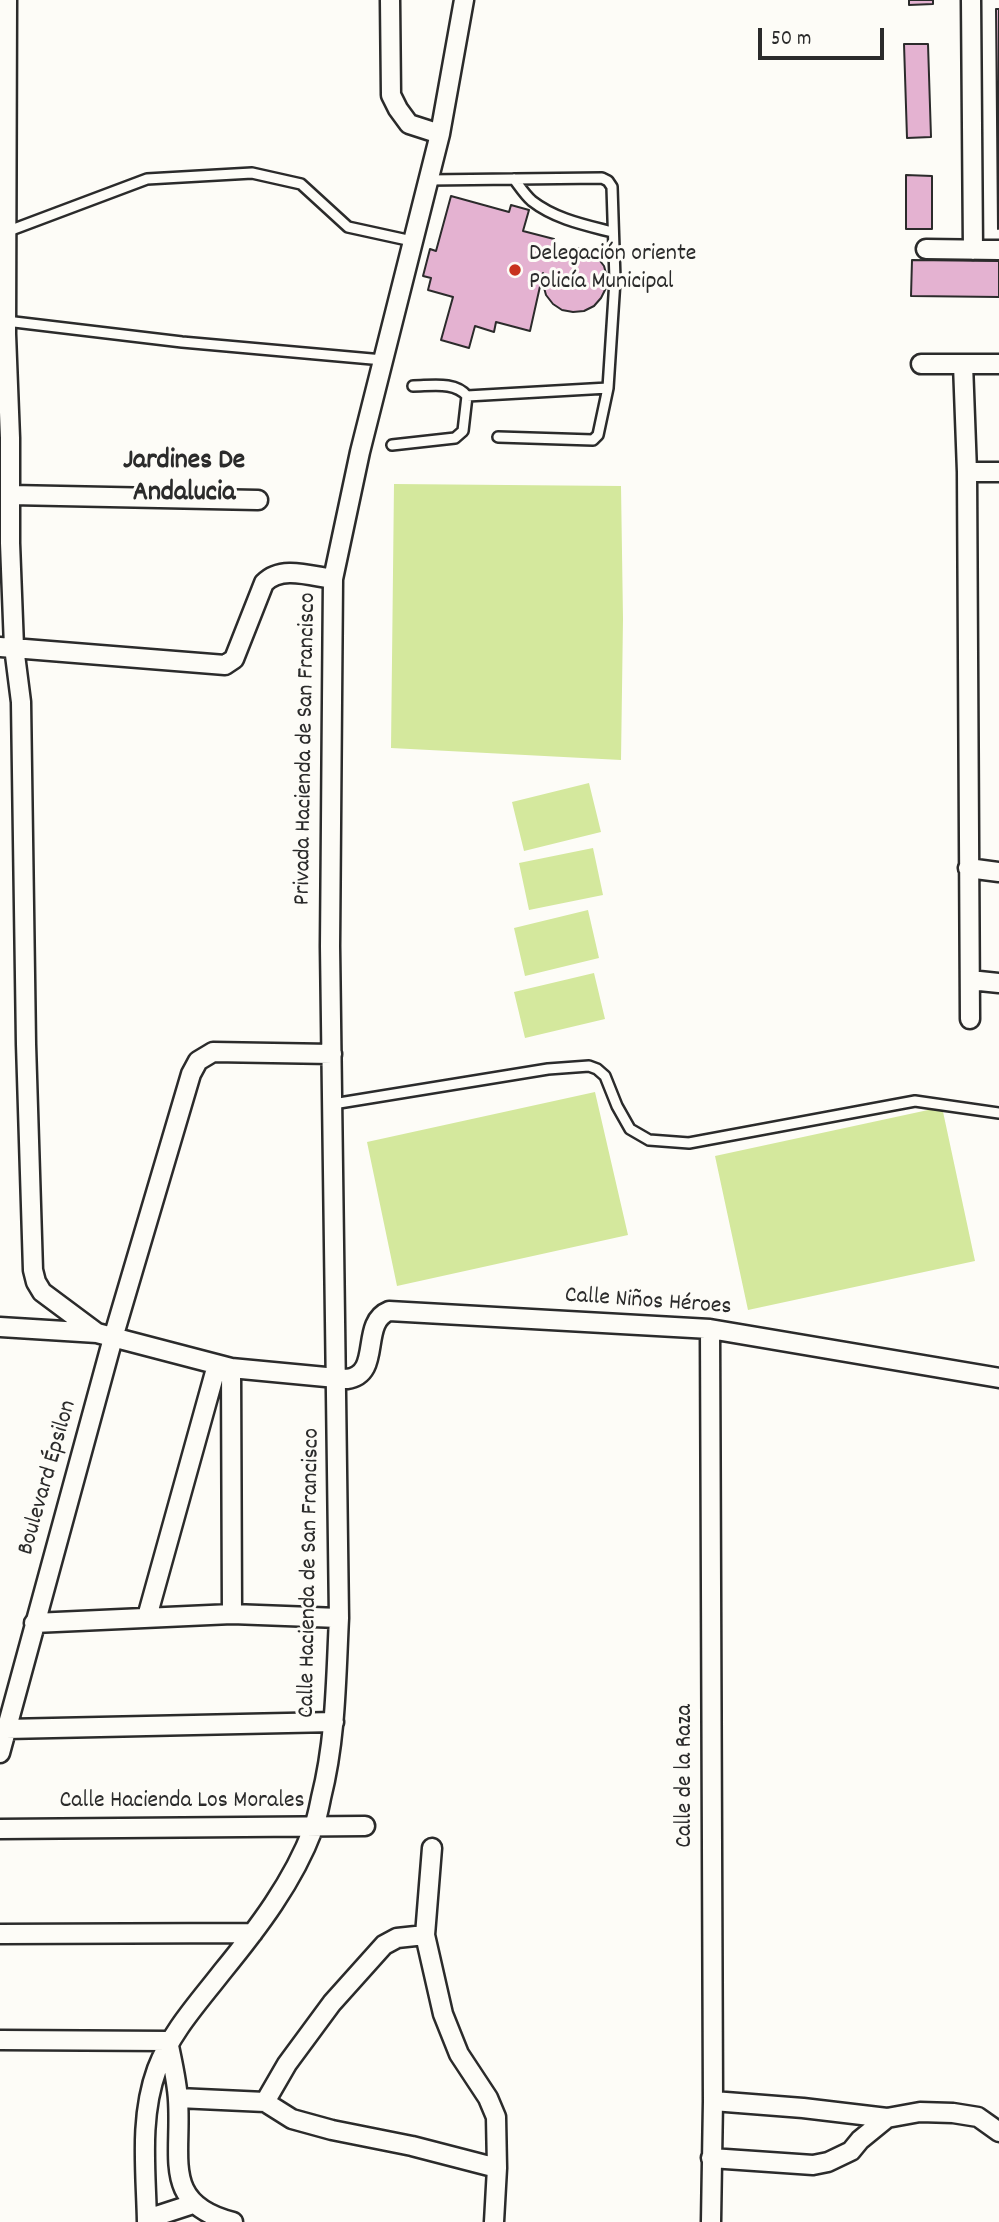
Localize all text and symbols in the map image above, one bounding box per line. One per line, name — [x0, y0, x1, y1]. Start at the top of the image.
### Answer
scale bar — [761, 14, 887, 58]
text: 50 m — [771, 25, 811, 55]
place label: Delegación oriente Policía Municipal — [529, 242, 696, 298]
marker: Delegación oriente Policía Municipal — [507, 262, 523, 278]
district label: Jardines De Andalucia — [123, 446, 245, 512]
street label: Privada Hacienda de San Francisco — [290, 592, 324, 906]
street label: Calle Niños Héroes — [564, 1283, 732, 1323]
street label: Boulevard Épsilon — [13, 1397, 85, 1559]
street label: Calle Hacienda de San Francisco — [294, 1428, 328, 1718]
street label: Calle de la Raza — [673, 1704, 701, 1848]
street label: Calle Hacienda Los Morales — [59, 1789, 305, 1817]

